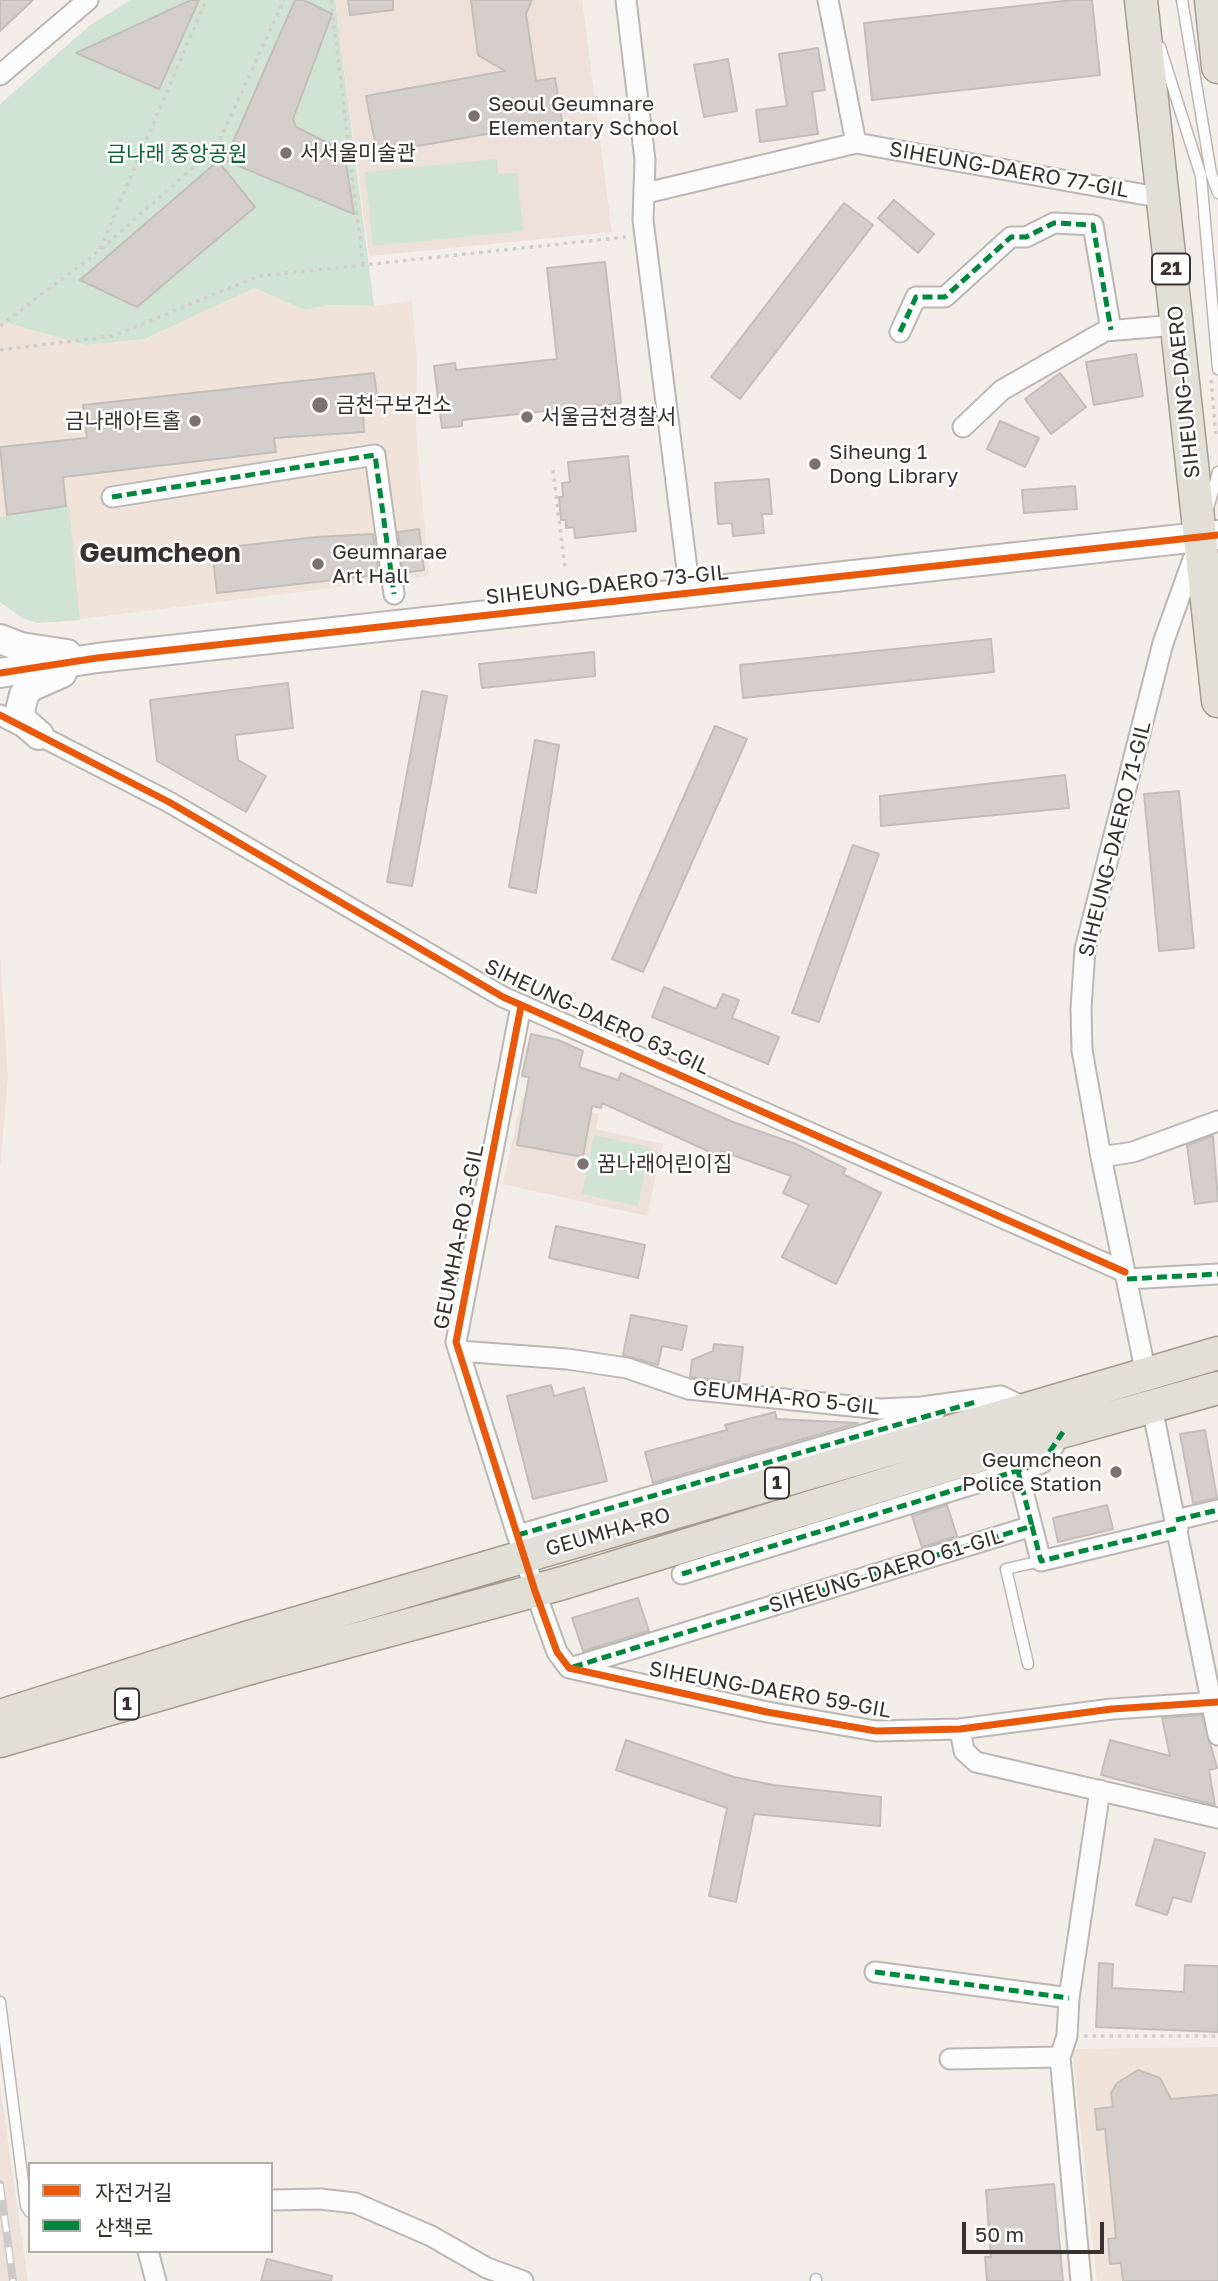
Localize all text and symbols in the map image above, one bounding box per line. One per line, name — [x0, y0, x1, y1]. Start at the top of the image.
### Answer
place label: Seoul Geumnare Elementary School — [488, 91, 679, 141]
marker: Seoul Geumnare Elementary School — [466, 108, 482, 124]
street label: SIHEUNG-DAERO 77-GIL — [887, 137, 1131, 203]
place label: 서서울미술관 — [300, 140, 416, 166]
park label: 금나래 중앙공원 — [107, 141, 247, 167]
marker: 서서울미술관 — [278, 145, 294, 161]
road number: 21 — [1152, 254, 1190, 284]
street label: SIHEUNG-DAERO — [1162, 304, 1206, 480]
place label: 금천구보건소 — [336, 392, 452, 418]
marker: 금천구보건소 — [310, 395, 330, 415]
place label: 서울금천경찰서 — [541, 404, 676, 430]
place label: 금나래아트홀 — [65, 408, 181, 434]
marker: 서울금천경찰서 — [519, 409, 535, 425]
marker: 금나래아트홀 — [187, 413, 203, 429]
place label: Siheung 1 Dong Library — [829, 439, 958, 489]
marker: Siheung 1 Dong Library — [807, 456, 823, 472]
district label: Geumcheon — [79, 536, 241, 570]
place label: Geumnarae Art Hall — [332, 539, 447, 589]
marker: Geumnarae Art Hall — [310, 556, 326, 572]
street label: SIHEUNG-DAERO 73-GIL — [484, 560, 730, 610]
street label: SIHEUNG-DAERO 71-GIL — [1074, 719, 1156, 959]
street label: SIHEUNG-DAERO 63-GIL — [480, 954, 714, 1080]
street label: GEUMHA-RO 3-GIL — [429, 1142, 489, 1332]
place label: 꿈나래어린이집 — [597, 1151, 732, 1177]
marker: 꿈나래어린이집 — [575, 1156, 591, 1172]
street label: GEUMHA-RO 5-GIL — [691, 1376, 881, 1420]
place label: Geumcheon Police Station — [962, 1447, 1102, 1497]
marker: Geumcheon Police Station — [1108, 1464, 1124, 1480]
road number: 1 — [765, 1468, 789, 1498]
street label: GEUMHA-RO — [543, 1502, 673, 1562]
street label: SIHEUNG-DAERO 61-GIL — [766, 1523, 1006, 1619]
street label: SIHEUNG-DAERO 59-GIL — [647, 1656, 893, 1724]
road number: 1 — [115, 1688, 139, 1720]
legend — [28, 2162, 273, 2253]
text: 자전거길 — [95, 2179, 172, 2205]
scale bar — [966, 2208, 1108, 2252]
text: 산책로 — [95, 2214, 153, 2240]
text: 50 m — [975, 2221, 1024, 2247]

